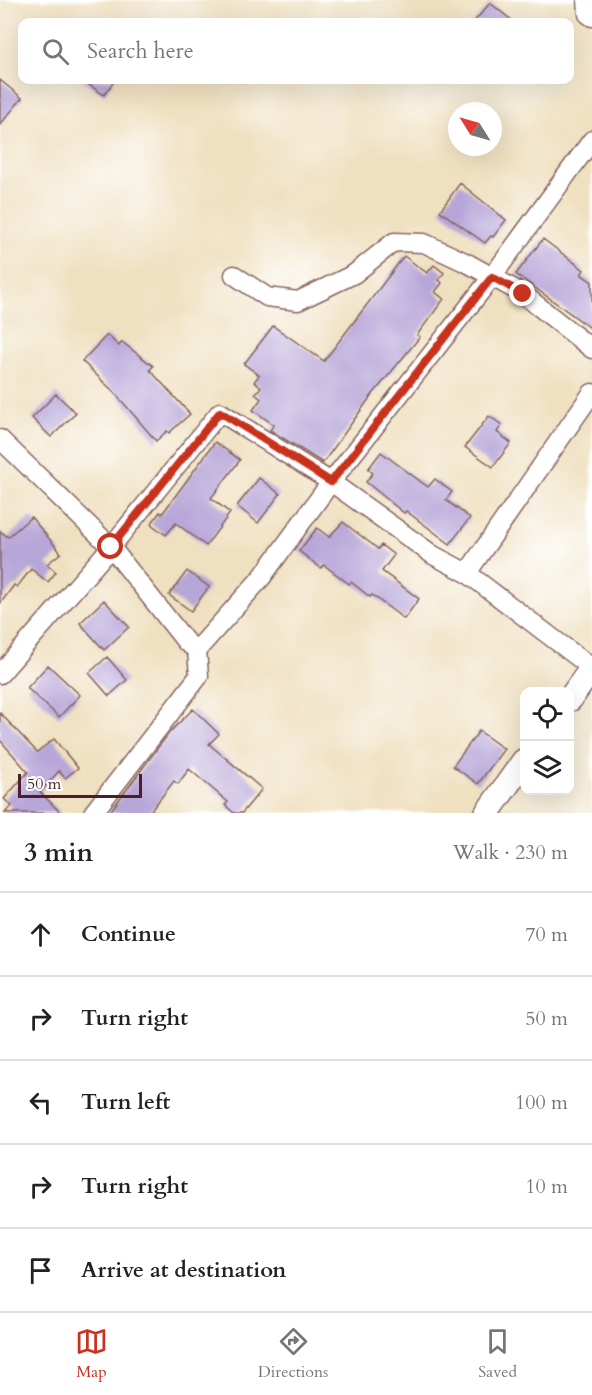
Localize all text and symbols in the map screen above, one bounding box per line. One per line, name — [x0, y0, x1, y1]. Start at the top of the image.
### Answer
search box — [18, 18, 574, 84]
icon: search — [39, 35, 72, 68]
text: Search here — [87, 36, 194, 66]
north arrow — [448, 102, 502, 156]
route end — [509, 280, 535, 306]
route start — [97, 533, 123, 559]
map controls — [520, 687, 574, 795]
button: locate — [520, 687, 574, 741]
button: layers — [520, 741, 574, 795]
scale bar — [18, 771, 142, 798]
text: 50 m — [27, 773, 61, 795]
text: 3 min — [24, 835, 93, 870]
text: Walk · 230 m — [453, 839, 568, 866]
icon: ahead — [24, 918, 57, 951]
text: Continue — [81, 919, 176, 949]
text: 70 m — [525, 921, 568, 948]
icon: right — [24, 1002, 57, 1035]
text: Turn right — [81, 1003, 188, 1033]
text: 50 m — [525, 1005, 568, 1032]
icon: left — [24, 1086, 57, 1119]
text: Turn left — [81, 1087, 170, 1117]
text: 100 m — [515, 1089, 568, 1116]
icon: right — [24, 1170, 57, 1203]
text: Turn right — [81, 1171, 188, 1201]
text: 10 m — [525, 1173, 568, 1200]
icon: arrive — [24, 1254, 57, 1287]
text: Arrive at destination — [81, 1255, 286, 1285]
tab: Map — [75, 1325, 108, 1383]
tab: Directions — [258, 1325, 328, 1383]
tab: Saved — [478, 1325, 517, 1383]

